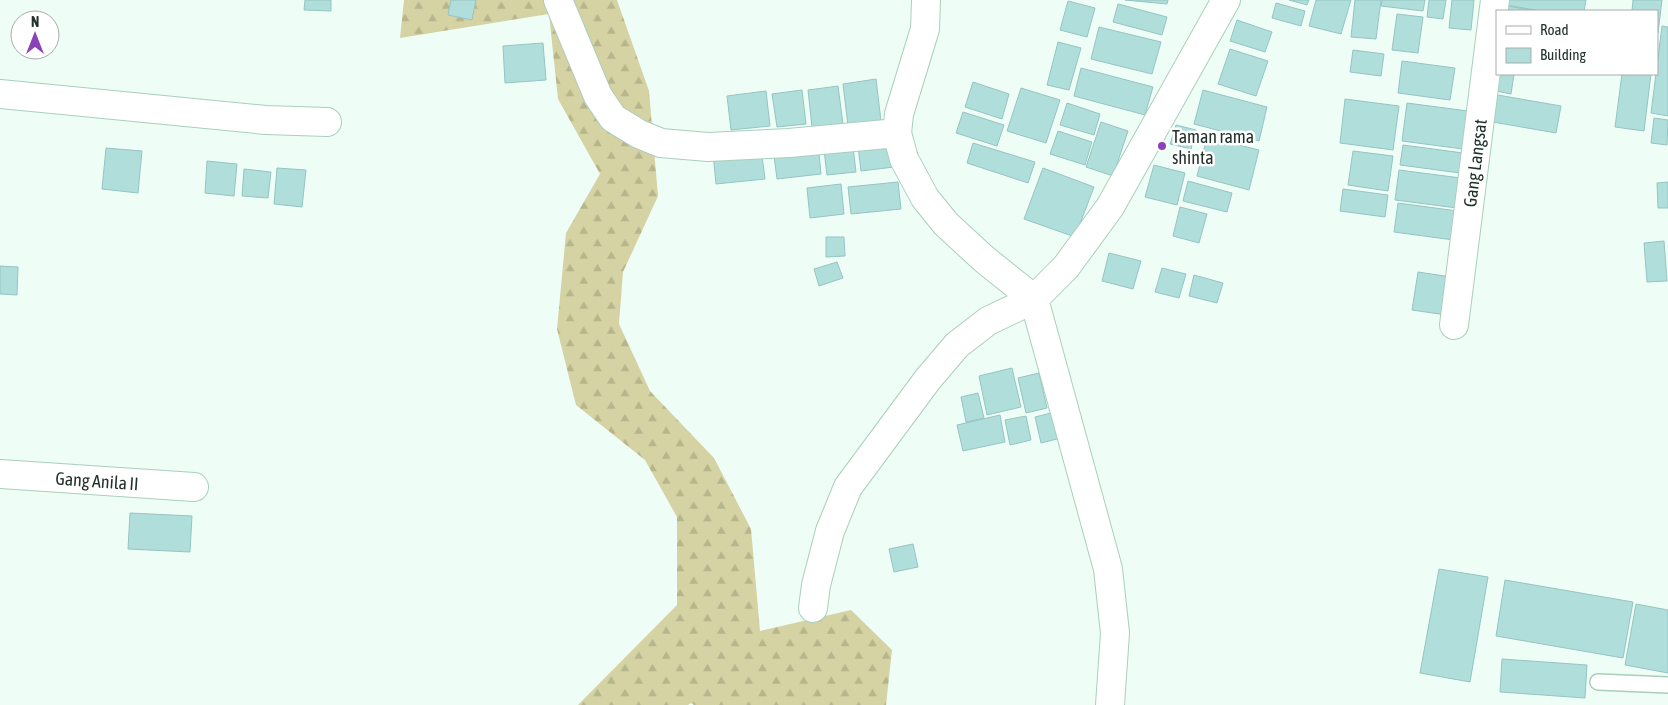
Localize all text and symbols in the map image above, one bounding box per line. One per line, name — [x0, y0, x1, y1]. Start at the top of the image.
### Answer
north arrow — [10, 10, 60, 60]
legend — [1496, 10, 1658, 75]
text: N — [31, 14, 39, 30]
text: Road — [1540, 21, 1569, 38]
text: Building — [1540, 46, 1586, 63]
street label: Gang Langsat — [1459, 118, 1491, 208]
place label: Taman rama shinta — [1172, 126, 1254, 168]
marker: Taman rama shinta — [1156, 140, 1168, 152]
street label: Gang Anila II — [55, 468, 139, 494]

